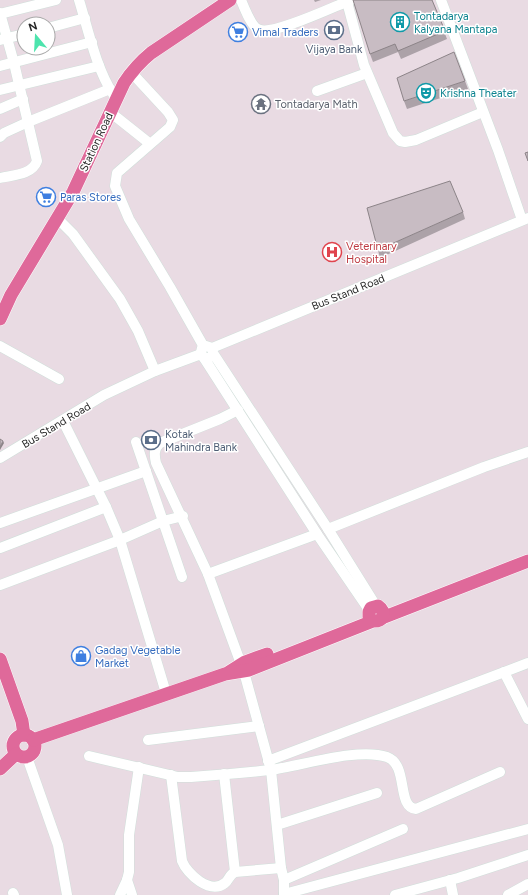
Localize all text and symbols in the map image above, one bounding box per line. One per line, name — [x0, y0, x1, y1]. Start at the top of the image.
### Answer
place label: Tontadarya Kalyana Mantapa — [414, 10, 497, 36]
building icon: Tontadarya Kalyana Mantapa — [389, 11, 411, 33]
north arrow — [16, 16, 56, 56]
text: N — [27, 19, 39, 34]
bank icon: Vijaya Bank — [323, 19, 345, 41]
supermarket icon: Vimal Traders — [227, 21, 249, 43]
place label: Vimal Traders — [252, 26, 318, 39]
place label: Vijaya Bank — [306, 43, 363, 56]
theatre icon: Krishna Theater — [415, 82, 437, 104]
place label: Krishna Theater — [440, 87, 517, 100]
temple icon: Tontadarya Math — [250, 93, 272, 115]
place label: Tontadarya Math — [275, 98, 358, 111]
street label: Station Road — [77, 111, 116, 174]
supermarket icon: Paras Stores — [35, 186, 57, 208]
place label: Paras Stores — [60, 191, 121, 204]
place label: Veterinary Hospital — [346, 240, 397, 266]
hospital icon: Veterinary Hospital — [321, 241, 343, 263]
street label: Bus Stand Road — [310, 272, 387, 313]
street label: Bus Stand Road — [20, 400, 93, 451]
place label: Kotak Mahindra Bank — [165, 428, 238, 454]
bank icon: Kotak Mahindra Bank — [140, 429, 162, 451]
place label: Gadag Vegetable Market — [95, 644, 180, 670]
shop icon: Gadag Vegetable Market — [70, 645, 92, 667]

